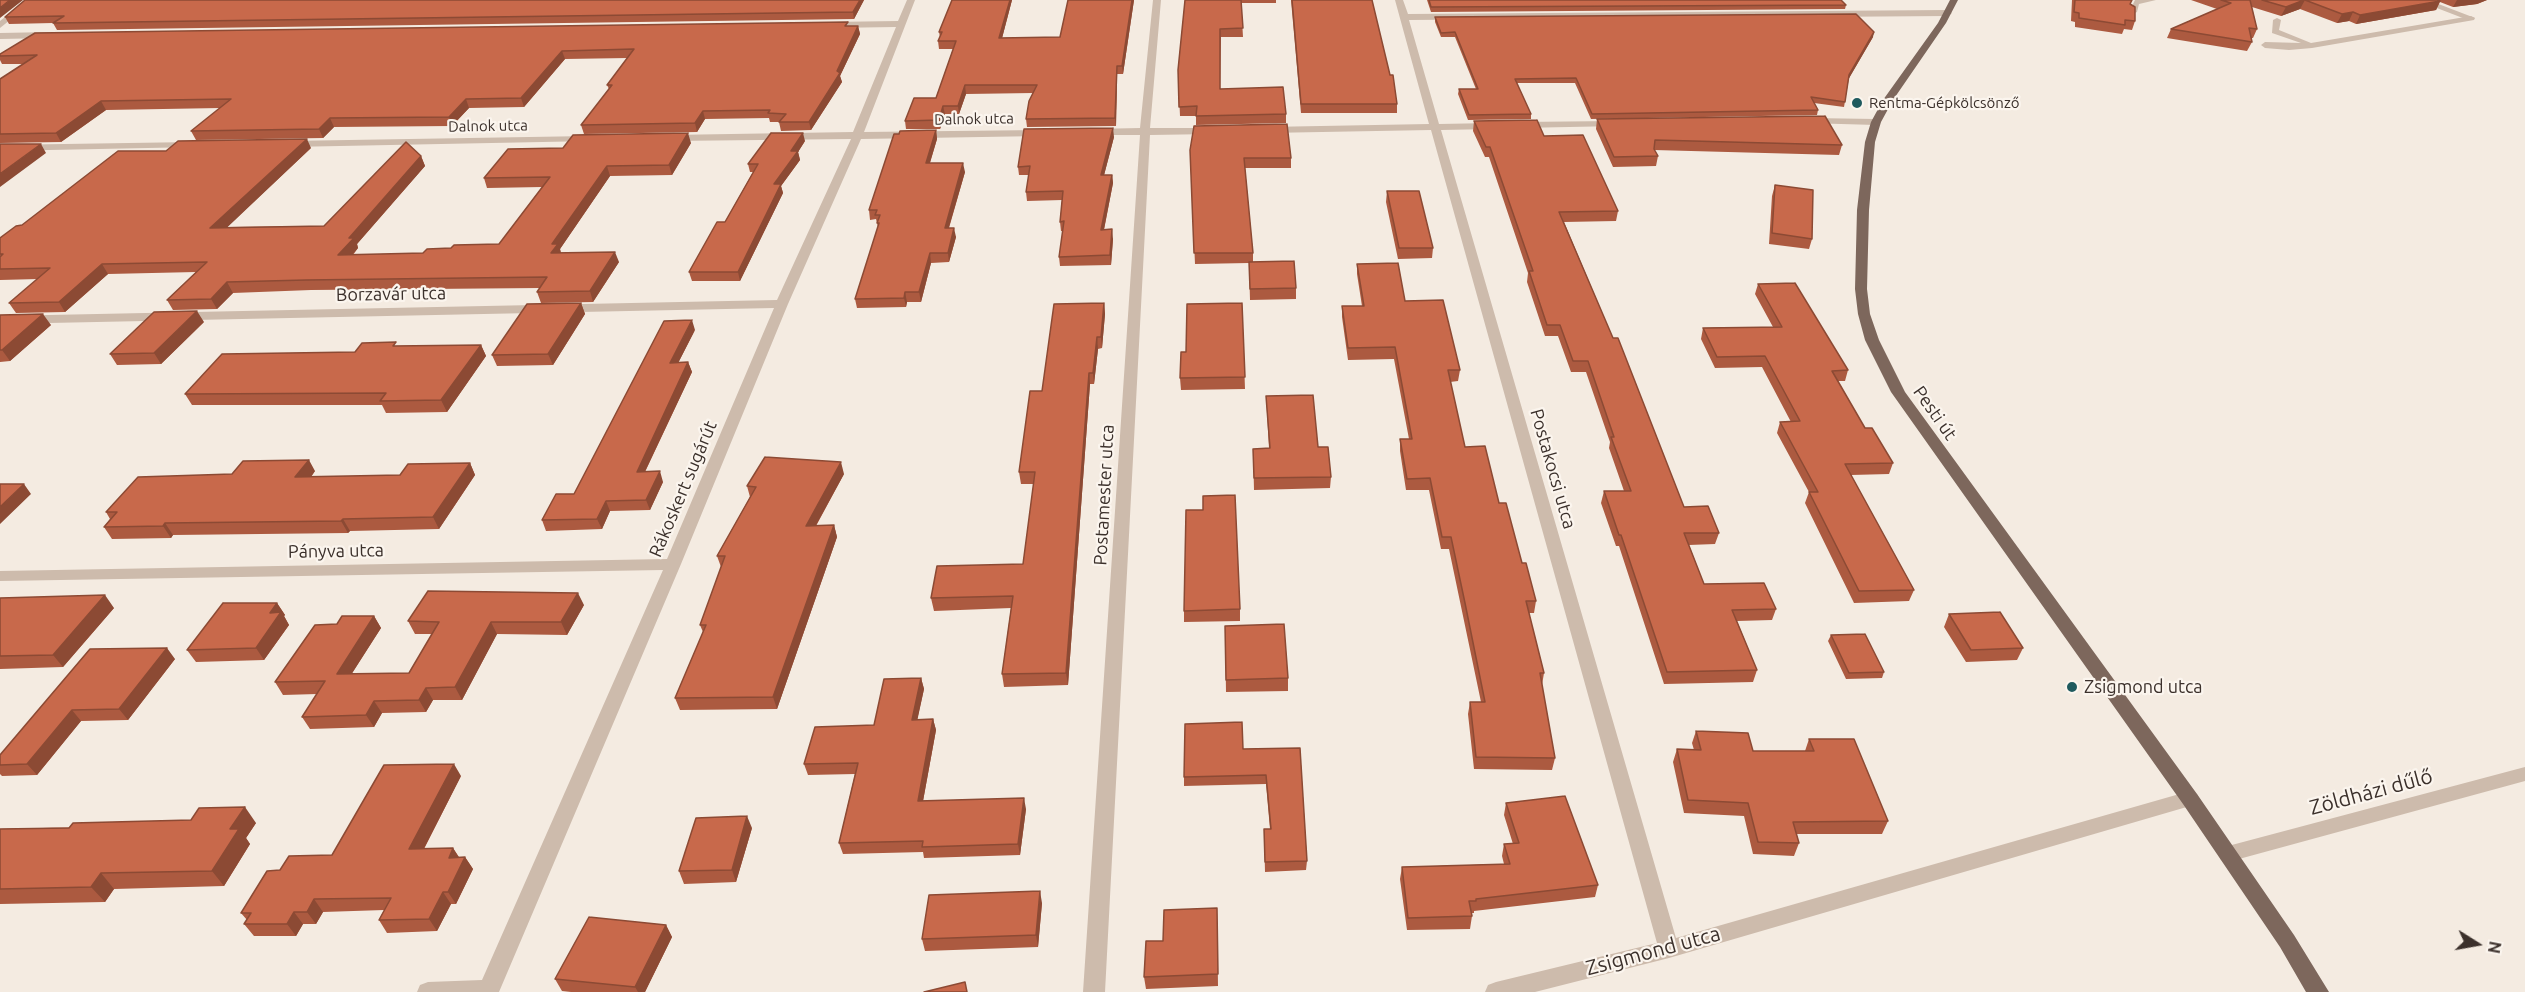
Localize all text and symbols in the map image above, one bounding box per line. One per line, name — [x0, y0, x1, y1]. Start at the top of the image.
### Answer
place label: Rentma-Gépkölcsönző — [1869, 94, 2019, 112]
marker: Rentma-Gépkölcsönző — [1850, 96, 1864, 110]
street label: Dalnok utca — [934, 109, 1014, 129]
street label: Dalnok utca — [448, 116, 528, 136]
street label: Borzavár utca — [336, 282, 446, 306]
street label: Pesti út — [1909, 382, 1961, 444]
street label: Postakocsi utca — [1526, 406, 1580, 532]
street label: Rákoskert sugárút — [645, 418, 721, 560]
street label: Postamester utca — [1090, 424, 1118, 566]
street label: Pányva utca — [288, 539, 384, 563]
place label: Zsigmond utca — [2084, 676, 2203, 698]
marker: Zsigmond utca — [2065, 680, 2079, 694]
street label: Zöldházi dűlő — [2307, 763, 2435, 821]
north arrow — [2447, 914, 2507, 974]
street label: Zsigmond utca — [1583, 921, 1723, 981]
text: N — [2485, 940, 2505, 955]

